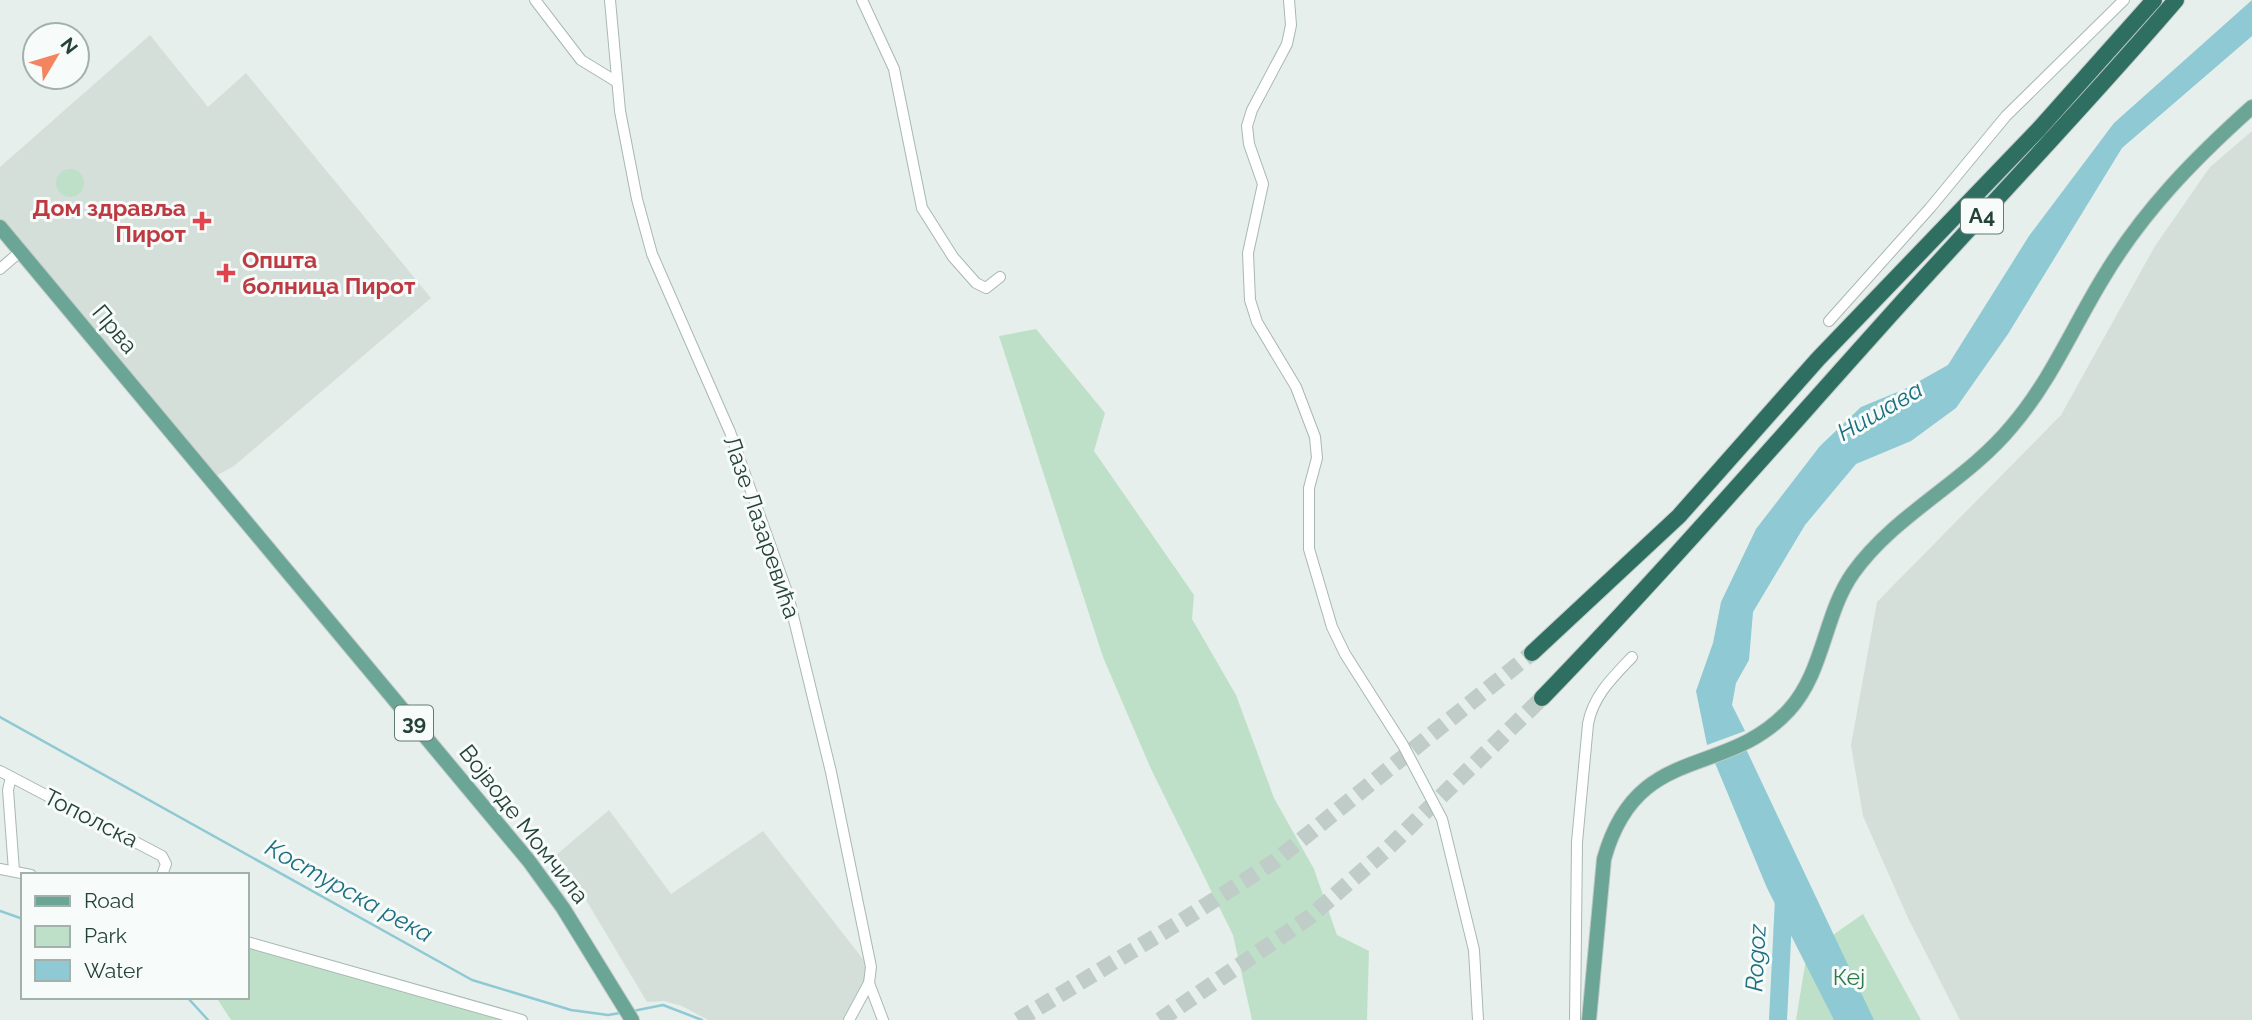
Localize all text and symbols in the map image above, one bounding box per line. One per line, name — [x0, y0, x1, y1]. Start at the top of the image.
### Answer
north arrow — [21, 21, 91, 91]
text: N — [56, 33, 83, 58]
place label: Дом здравља Пирот — [32, 194, 187, 247]
road number: A4 — [1961, 198, 2003, 234]
marker: Дом здравља Пирот — [192, 211, 212, 231]
place label: Општа болница Пирот — [242, 246, 416, 299]
marker: Општа болница Пирот — [216, 263, 236, 283]
street label: Прва — [87, 299, 144, 359]
water label: Нишава — [1832, 374, 1928, 447]
street label: Лазе Лазаревића — [719, 432, 806, 622]
road number: 39 — [395, 706, 433, 740]
street label: Војводе Момчила — [454, 739, 595, 908]
street label: Тополска — [40, 782, 143, 853]
water label: Костурска река — [261, 833, 438, 948]
legend — [21, 873, 248, 999]
text: Road — [84, 888, 134, 913]
text: Park — [84, 923, 127, 948]
water label: Rogoz — [1739, 923, 1772, 992]
text: Water — [84, 958, 143, 983]
park label: Кеј — [1833, 963, 1865, 990]

